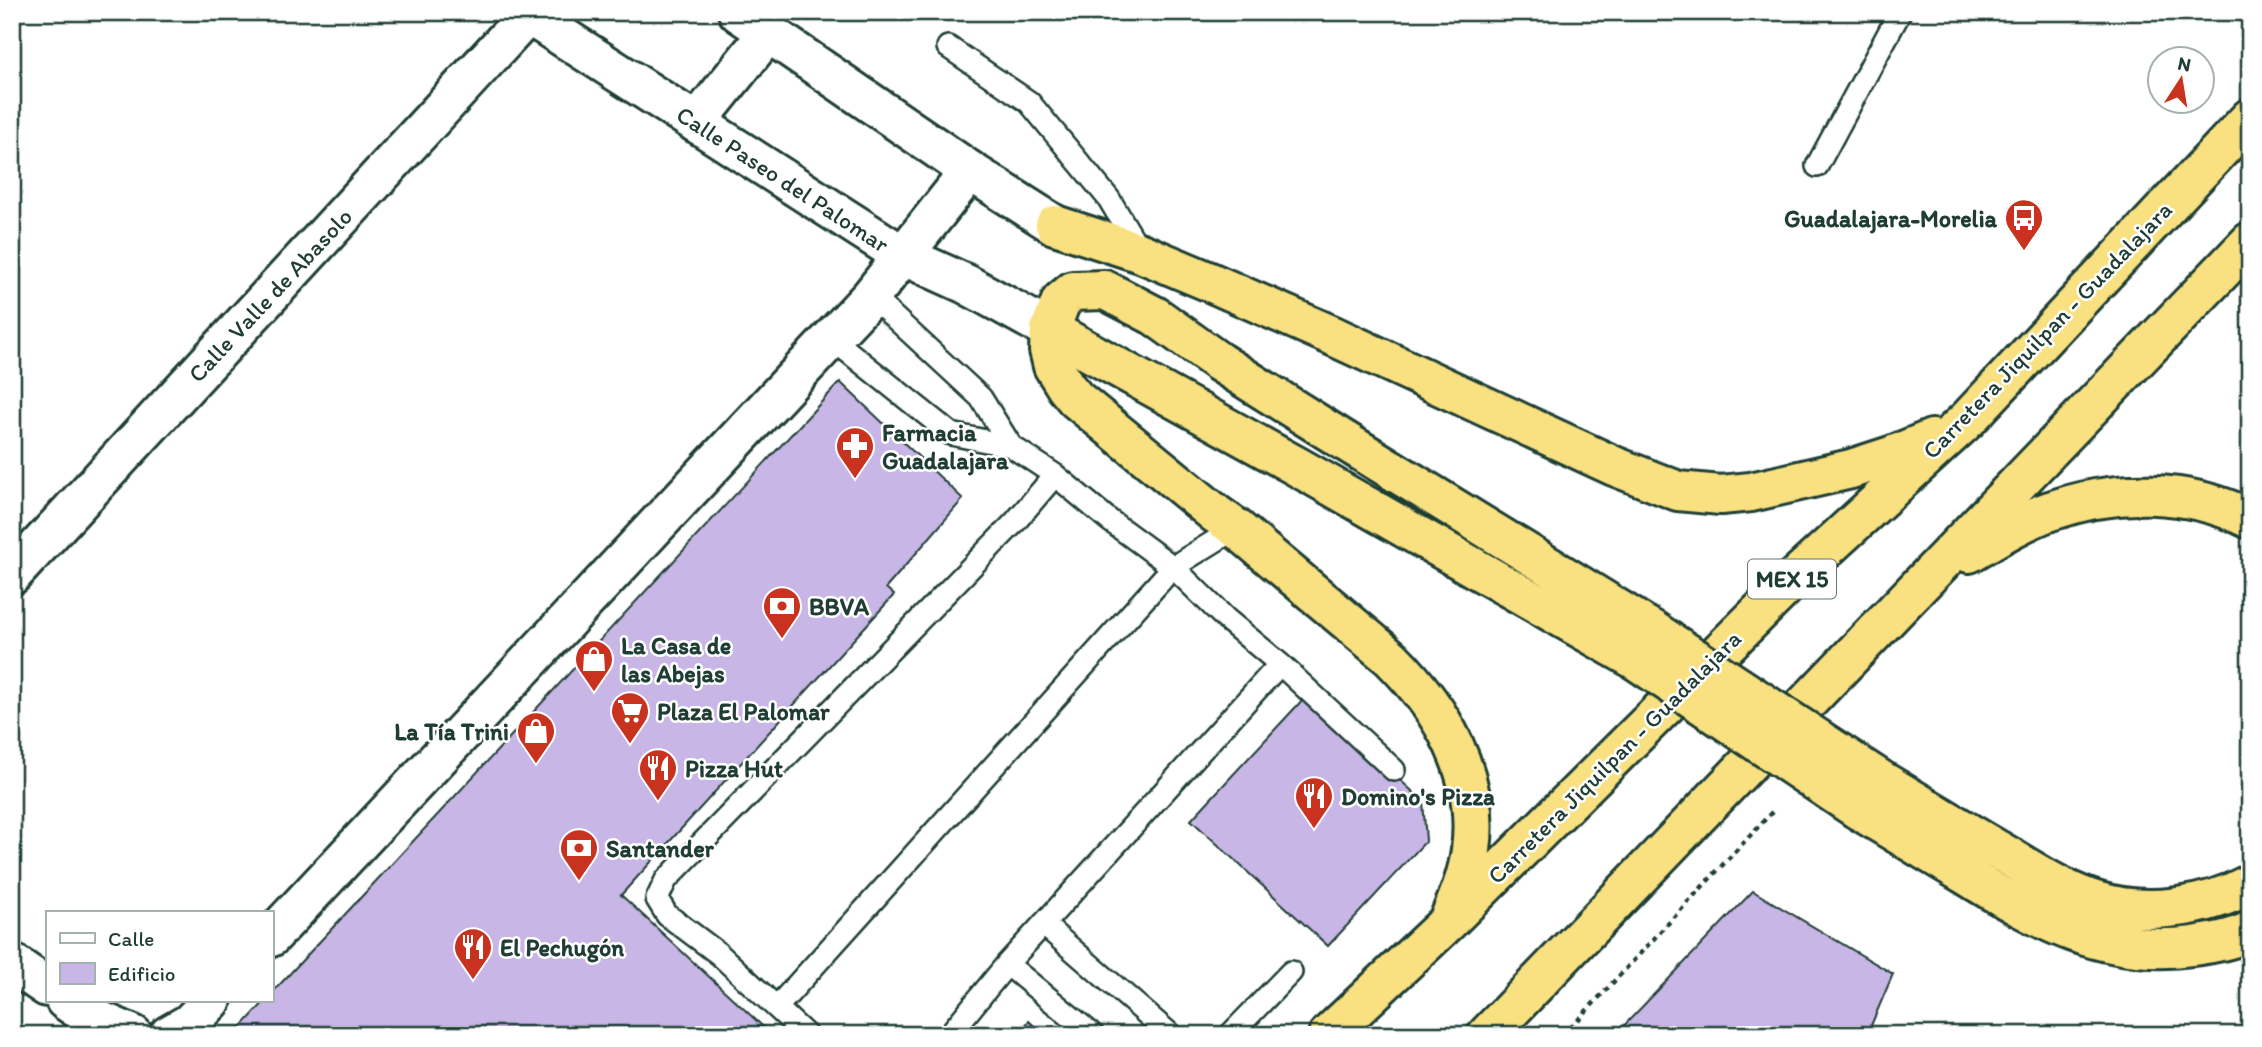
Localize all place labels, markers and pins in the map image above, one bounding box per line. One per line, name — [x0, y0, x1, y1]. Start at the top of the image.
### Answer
bus stop icon: Guadalajara-Morelia — [2003, 197, 2045, 252]
place label: Guadalajara-Morelia — [1784, 204, 1997, 234]
place label: Farmacia Guadalajara — [882, 418, 1009, 476]
pharmacy icon: Farmacia Guadalajara — [834, 425, 876, 480]
bank icon: BBVA — [761, 585, 803, 640]
place label: BBVA — [809, 592, 870, 621]
place label: La Casa de las Abejas — [621, 631, 731, 689]
shop icon: La Casa de las Abejas — [573, 638, 615, 693]
supermarket icon: Plaza El Palomar — [609, 690, 651, 745]
place label: Plaza El Palomar — [657, 697, 830, 726]
shop icon: La Tía Trini — [515, 710, 557, 765]
place label: La Tía Trini — [394, 717, 509, 746]
restaurant icon: Pizza Hut — [637, 747, 679, 802]
place label: Pizza Hut — [685, 754, 783, 783]
restaurant icon: Domino's Pizza — [1293, 775, 1335, 830]
place label: Domino's Pizza — [1341, 782, 1495, 811]
bank icon: Santander — [558, 827, 600, 882]
place label: Santander — [606, 834, 715, 863]
restaurant icon: El Pechugón — [452, 926, 494, 981]
place label: El Pechugón — [500, 933, 624, 963]

